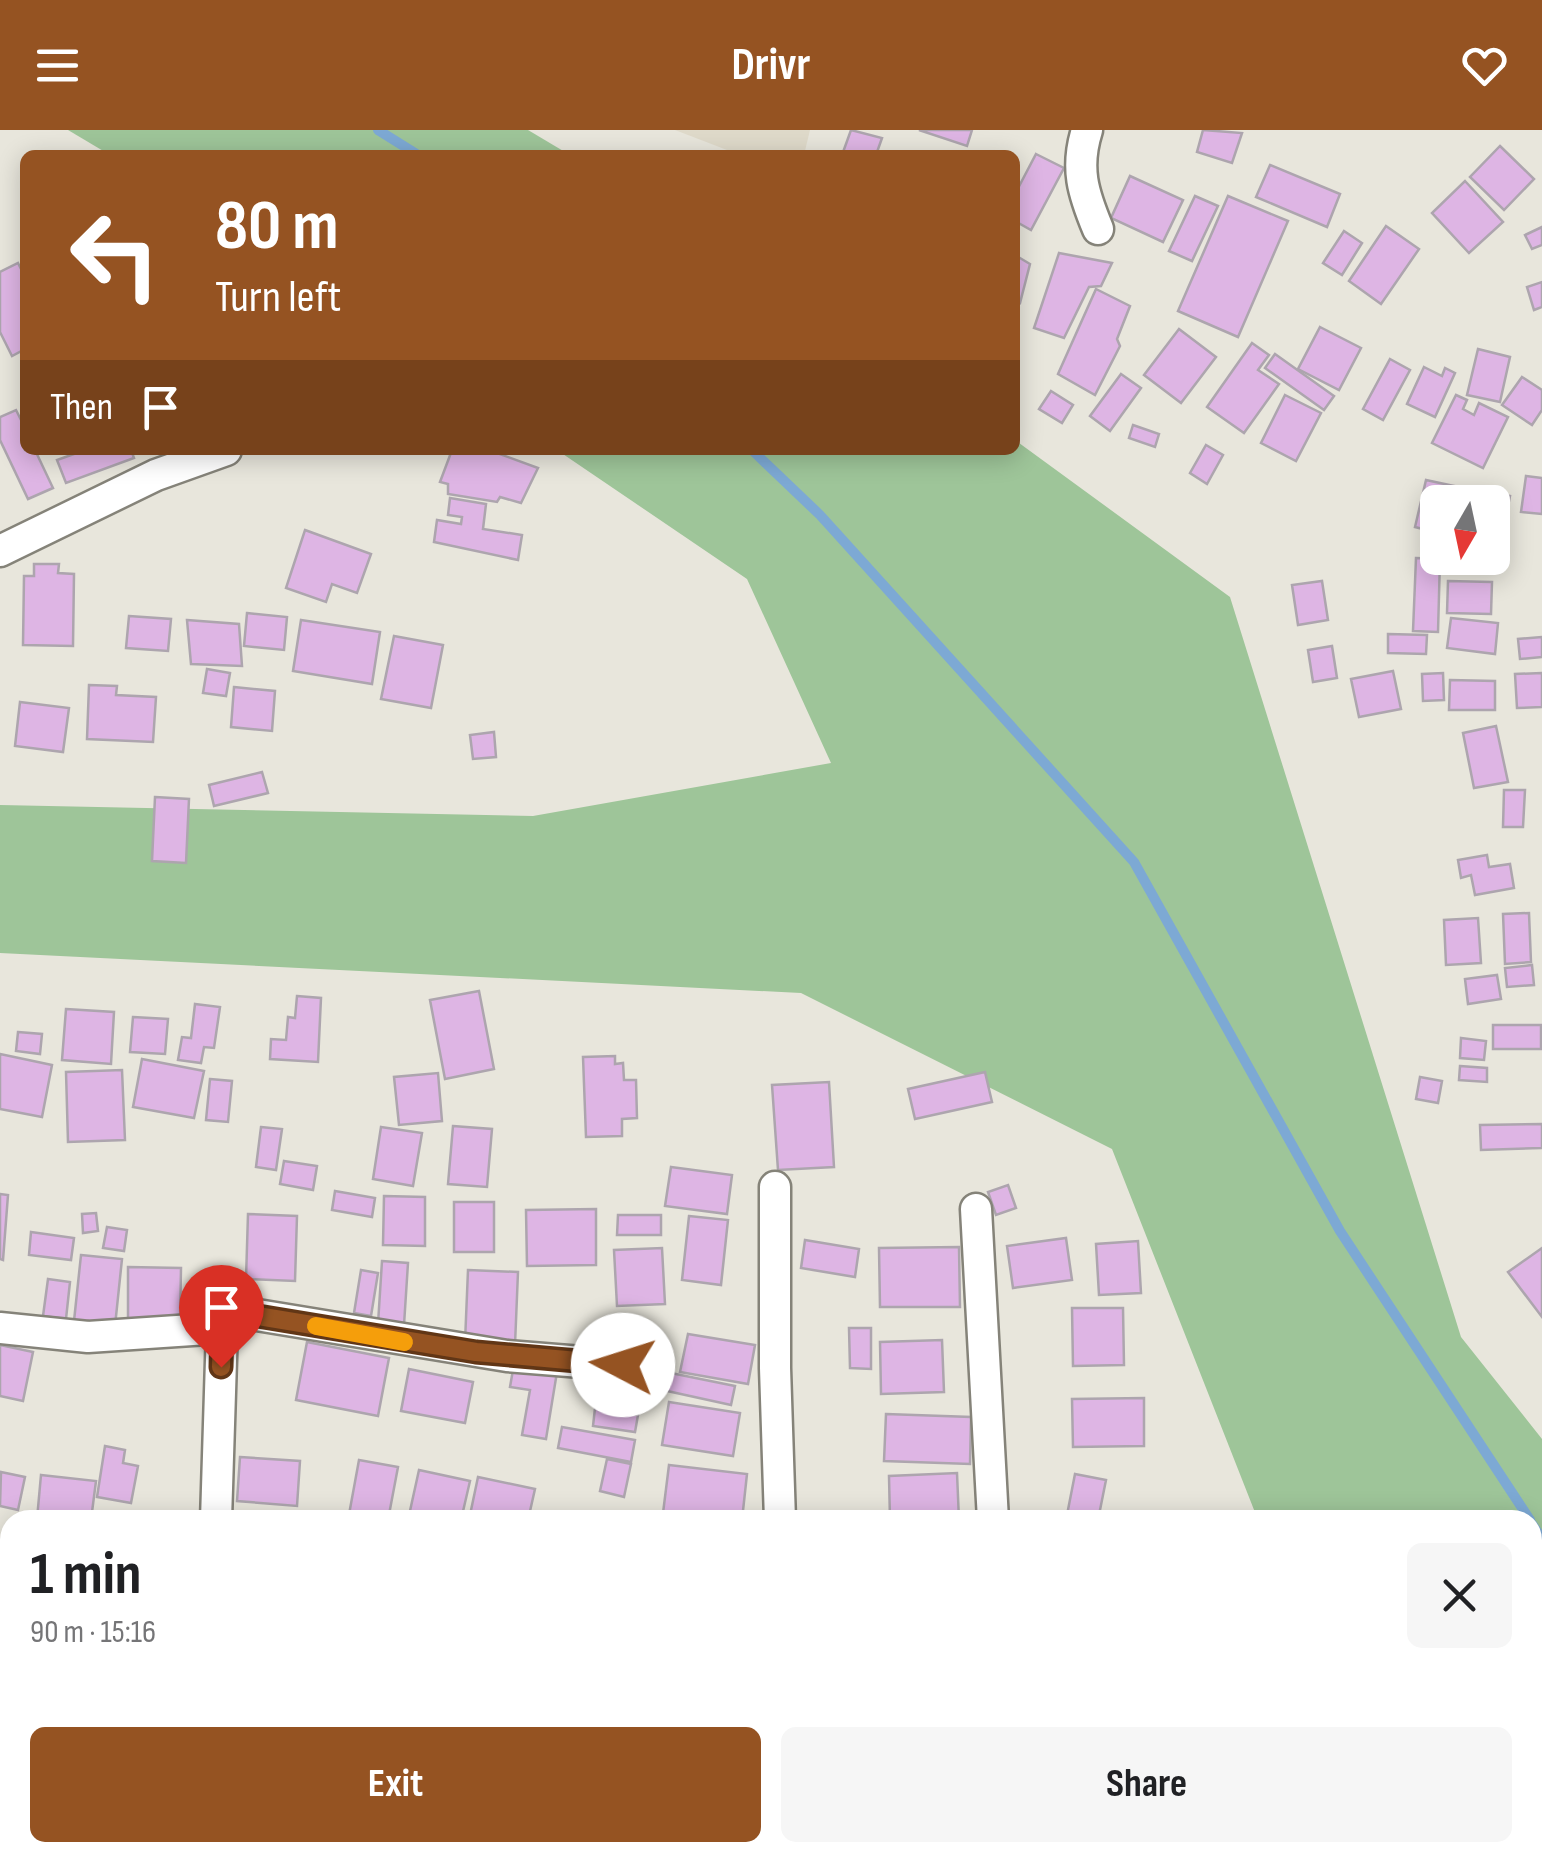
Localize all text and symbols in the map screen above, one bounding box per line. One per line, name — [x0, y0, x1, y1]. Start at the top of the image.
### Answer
icon: menu — [30, 38, 85, 93]
text: Drivr — [731, 38, 811, 93]
icon: heart — [1457, 38, 1512, 93]
text: 80 m — [215, 185, 339, 269]
icon: left — [50, 190, 180, 320]
text: Turn left — [215, 270, 341, 325]
icon: arrive — [133, 380, 188, 435]
text: Then — [50, 385, 113, 430]
north arrow — [1420, 485, 1510, 575]
map controls — [1420, 485, 1510, 575]
pin — [179, 1265, 264, 1368]
icon: arrive — [194, 1280, 249, 1335]
position arrow — [571, 1313, 675, 1417]
text: 1 min — [30, 1539, 142, 1611]
button: close — [1407, 1543, 1512, 1648]
text: 90 m · 15:16 — [30, 1613, 156, 1652]
button: Exit — [30, 1727, 761, 1842]
button: Share — [781, 1727, 1512, 1842]

